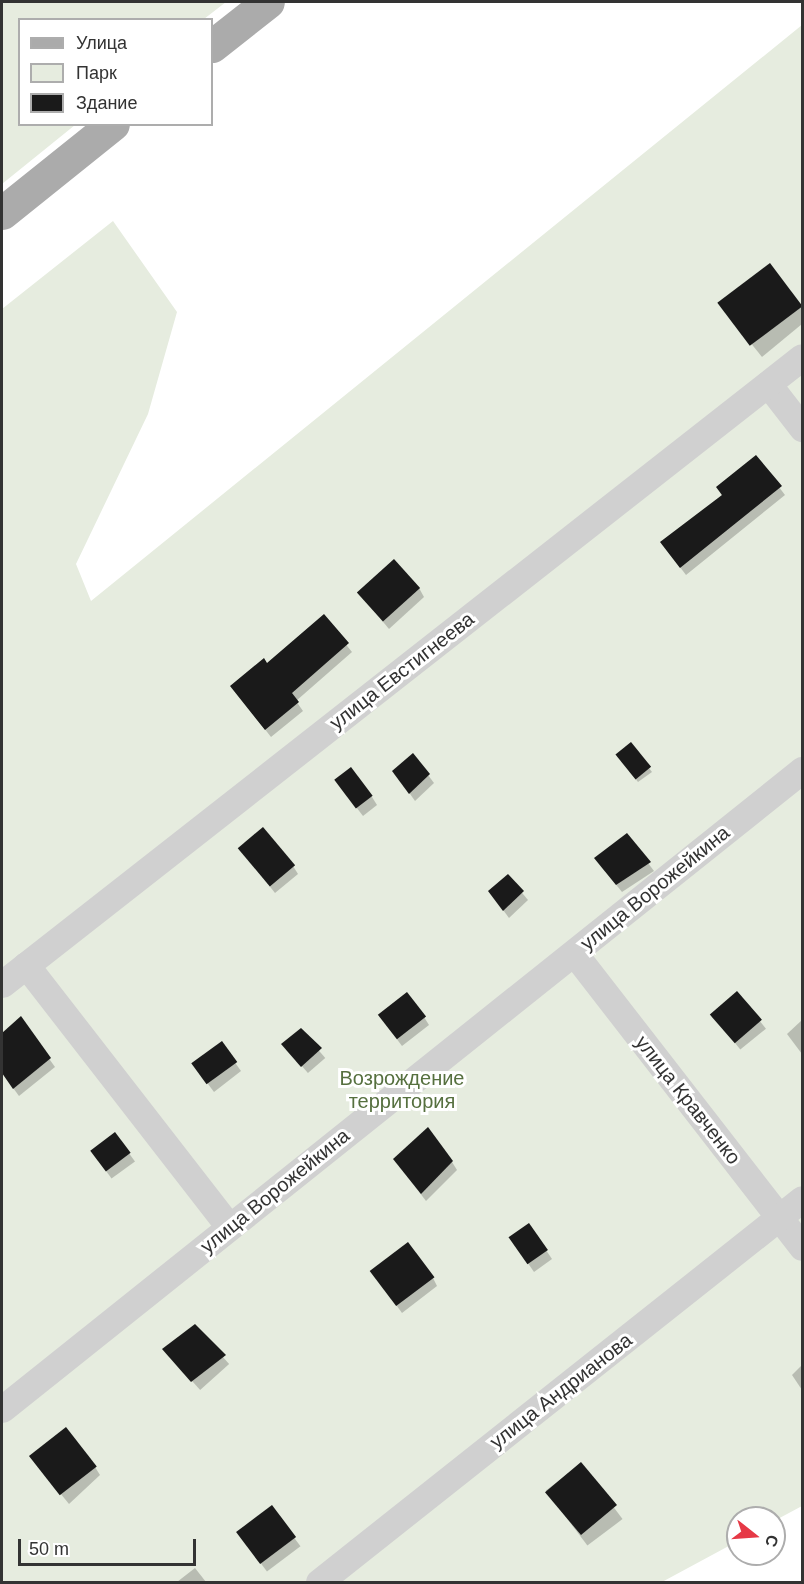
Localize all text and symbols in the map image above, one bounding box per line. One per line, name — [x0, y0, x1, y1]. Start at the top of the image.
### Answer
legend — [18, 18, 213, 126]
text: Улица — [76, 33, 127, 53]
text: Парк — [76, 63, 117, 83]
text: Здание — [76, 93, 137, 113]
street label: улица Евстигнеева — [325, 607, 479, 735]
street label: улица Ворожейкина — [576, 821, 734, 955]
street label: улица Кравченко — [630, 1031, 746, 1169]
park label: Возрождение территория — [340, 1066, 464, 1113]
street label: улица Ворожейкина — [196, 1124, 354, 1258]
street label: улица Андрианова — [485, 1328, 637, 1454]
north arrow — [726, 1506, 786, 1566]
scale bar — [21, 1527, 200, 1565]
text: С — [762, 1533, 782, 1549]
text: 50 m — [29, 1539, 69, 1559]

